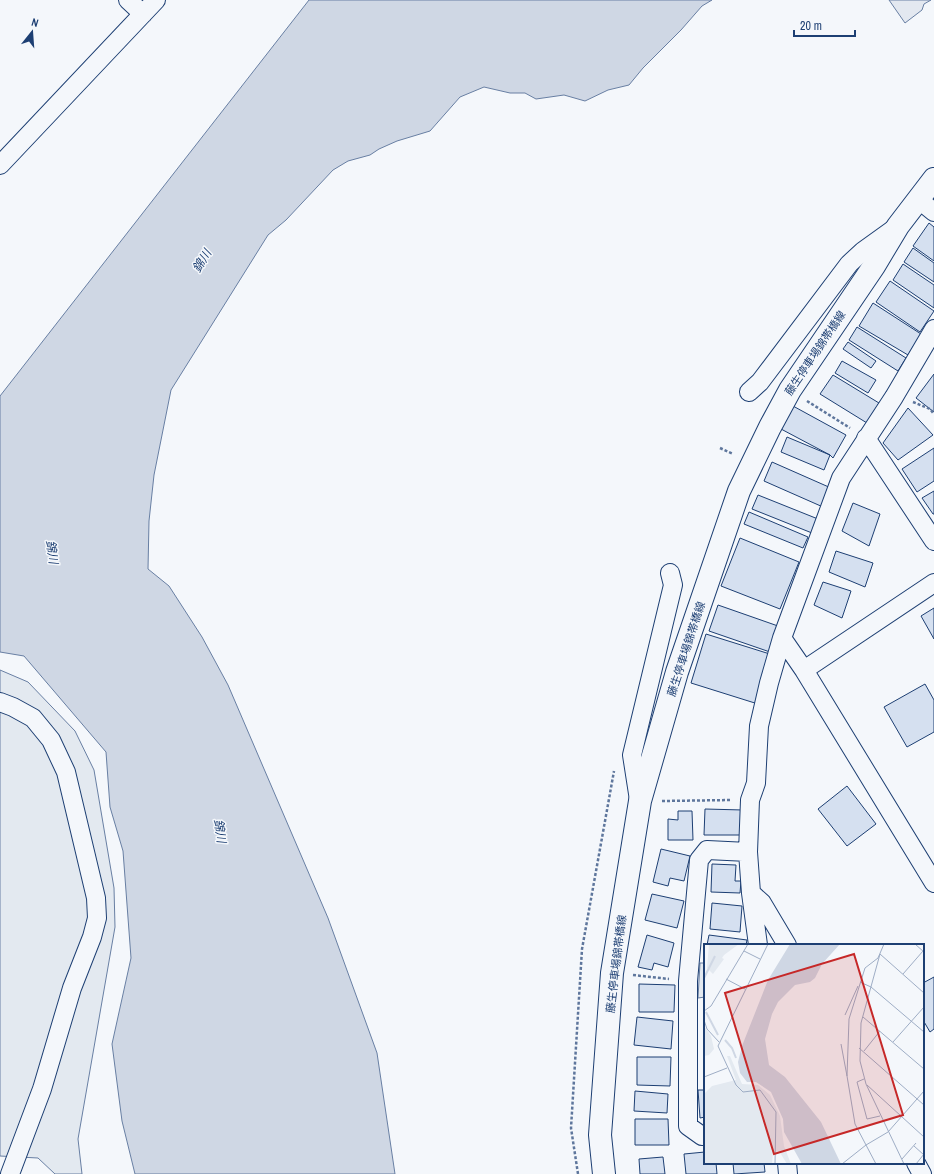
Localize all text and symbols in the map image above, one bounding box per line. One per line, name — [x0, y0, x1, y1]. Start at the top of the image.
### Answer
north arrow — [12, 12, 52, 52]
scale bar — [794, 12, 855, 38]
text: N — [30, 15, 40, 30]
text: 20 m — [800, 18, 822, 34]
water label: 錦川 — [189, 245, 216, 275]
street label: 藤生停車場錦帯橋線 — [782, 308, 848, 398]
water label: 錦川 — [42, 539, 62, 567]
street label: 藤生停車場錦帯橋線 — [664, 600, 708, 698]
water label: 錦川 — [210, 818, 230, 846]
street label: 藤生停車場錦帯橋線 — [603, 914, 629, 1014]
inset map — [704, 944, 924, 1164]

